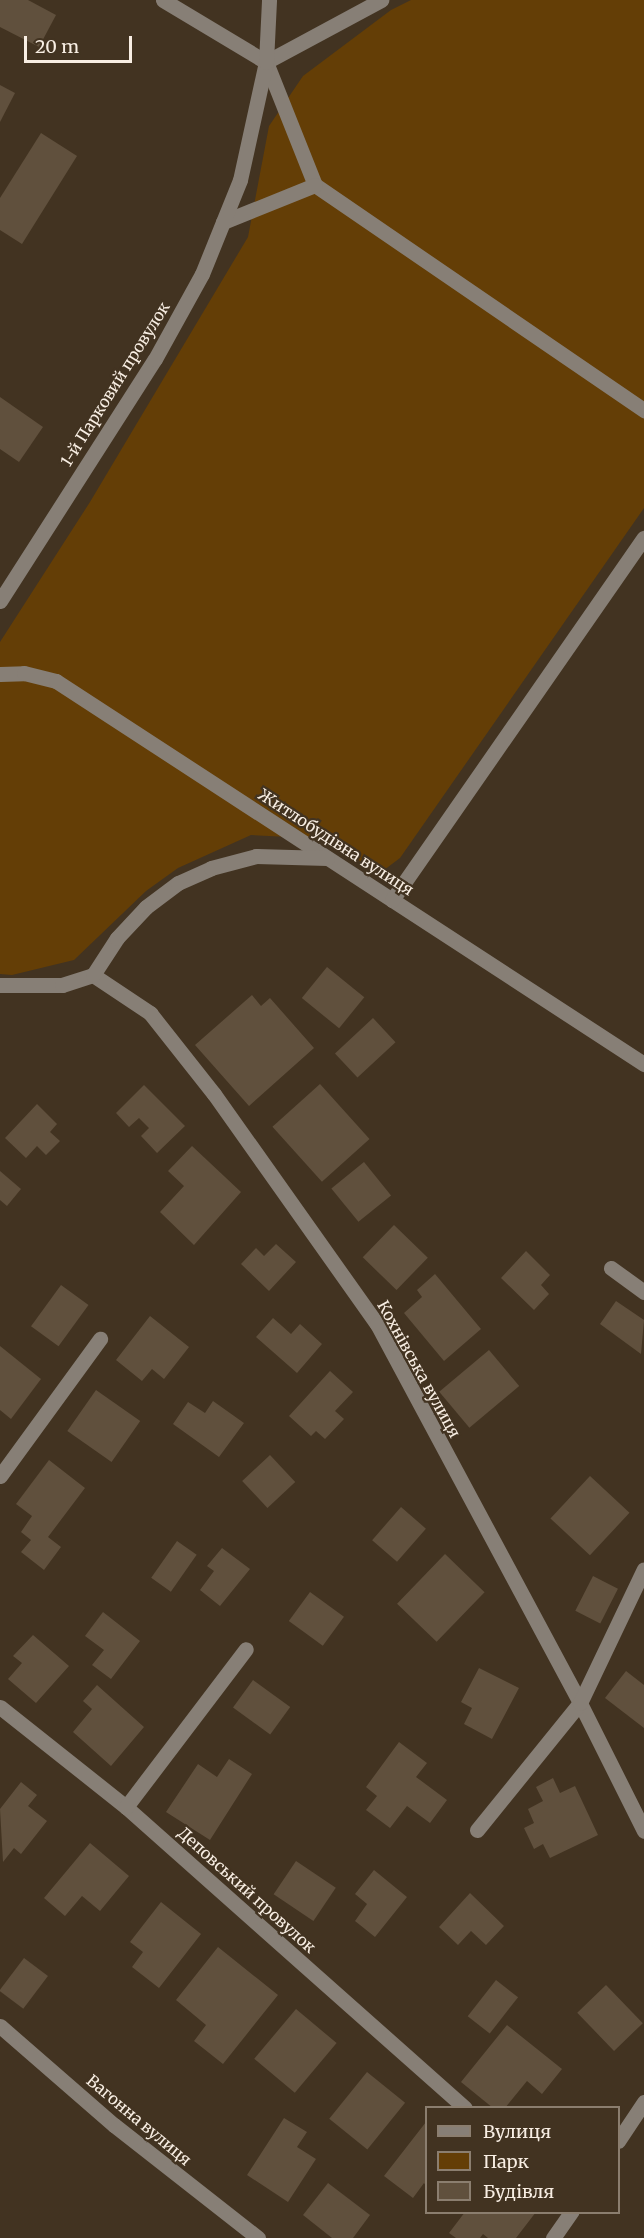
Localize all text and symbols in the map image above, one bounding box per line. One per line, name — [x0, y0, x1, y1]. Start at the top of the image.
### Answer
scale bar — [27, 24, 135, 62]
text: 20 m — [35, 35, 79, 58]
street label: 1-й Парковий провулок — [56, 298, 174, 470]
street label: Житлобудівна вулиця — [255, 785, 417, 899]
street label: Кохнівська вулиця — [373, 1297, 465, 1441]
street label: Деповський провулок — [174, 1823, 320, 1957]
street label: Вагонна вулиця — [83, 2071, 195, 2169]
legend — [425, 2106, 620, 2214]
text: Вулиця — [483, 2120, 551, 2143]
text: Парк — [483, 2150, 529, 2173]
text: Будівля — [483, 2180, 554, 2203]

